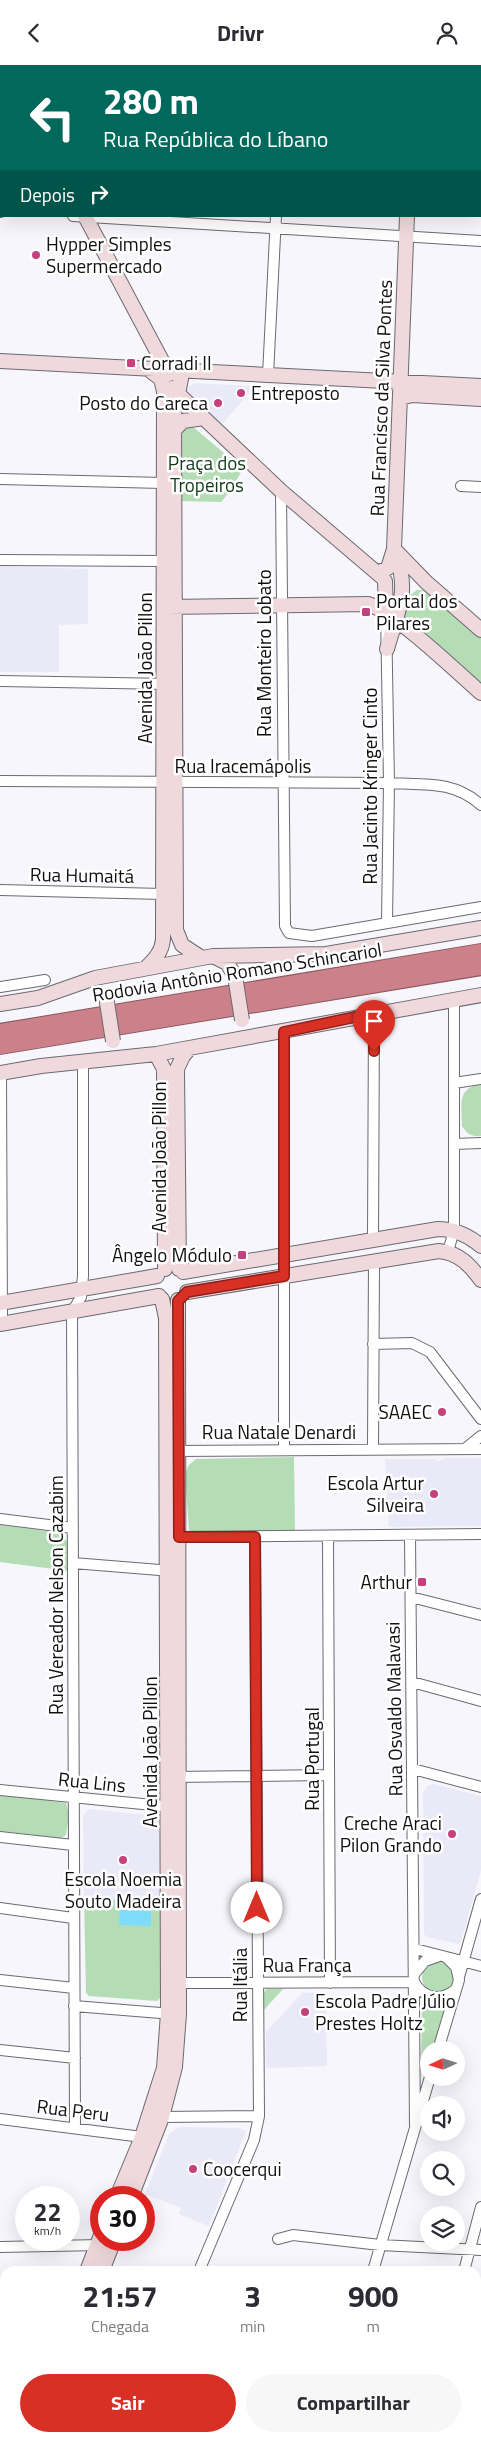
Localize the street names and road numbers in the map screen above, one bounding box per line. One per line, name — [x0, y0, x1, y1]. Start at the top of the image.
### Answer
street label: Rua Francisco da Silva Pontes — [362, 279, 399, 517]
street label: Rua Monteiro Lobato — [249, 569, 278, 737]
street label: Avenida João Pillon — [130, 592, 159, 744]
street label: Rua Jacinto Kringer Cinto — [355, 687, 384, 885]
street label: Rua Iracemápolis — [175, 751, 312, 780]
street label: Rua Humaitá — [30, 859, 135, 890]
street label: Rodovia Antônio Romano Schincariol — [90, 934, 384, 1009]
street label: Avenida João Pillon — [144, 1081, 173, 1233]
street label: Rua Natale Denardi — [202, 1417, 356, 1446]
street label: Rua Vereador Nelson Cazabim — [41, 1475, 70, 1715]
street label: Rua Osvaldo Malavasi — [377, 1621, 410, 1797]
street label: Avenida João Pillon — [135, 1676, 164, 1828]
street label: Rua Portugal — [297, 1707, 326, 1811]
street label: Rua Lins — [57, 1764, 127, 1799]
street label: Rua Itália — [225, 1947, 254, 2022]
street label: Rua França — [262, 1950, 352, 1979]
street label: Rua Peru — [35, 2091, 111, 2128]

